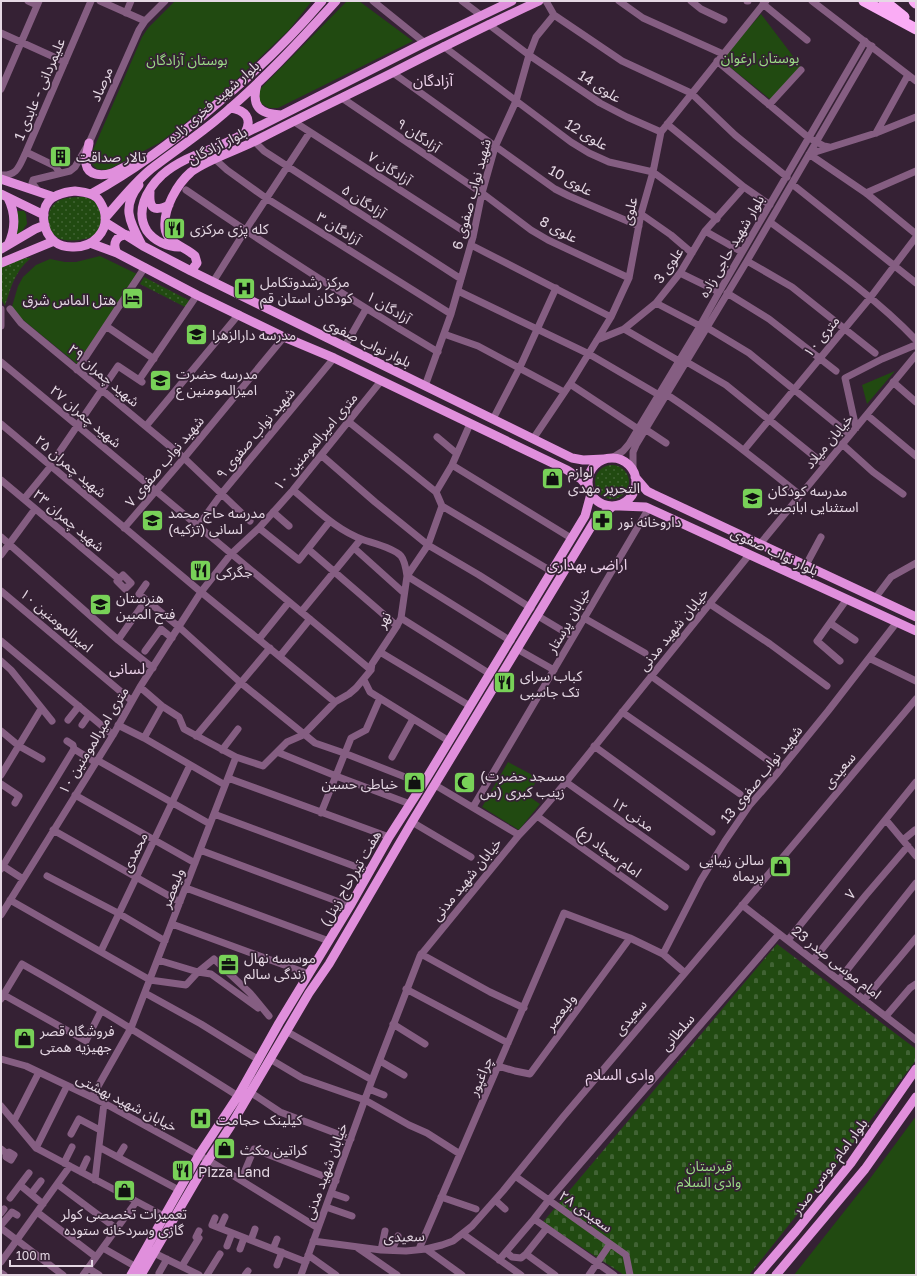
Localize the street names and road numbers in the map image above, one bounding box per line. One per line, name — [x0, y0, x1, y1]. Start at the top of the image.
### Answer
street label: علیمردانی - عابدی 1 — [10, 35, 69, 143]
street label: بلوار شهید فخری زاده — [164, 56, 263, 146]
street label: مرصاد — [86, 64, 117, 104]
street label: علوی 14 — [575, 66, 625, 107]
street label: آزادگان ۹ — [393, 114, 445, 157]
street label: علوی 12 — [562, 115, 611, 154]
street label: بلوار آزادگان — [185, 123, 250, 168]
street label: شهید نواب صفوی 6 — [448, 137, 495, 252]
street label: آزادگان ۷ — [364, 148, 416, 190]
street label: علوی 10 — [546, 161, 596, 200]
street label: آزادگان ۵ — [338, 181, 390, 223]
street label: بلوار شهید حاجی زاده — [695, 191, 768, 301]
street label: علوی — [618, 195, 641, 227]
street label: آزادگان ۳ — [313, 208, 365, 250]
street label: علوی 8 — [537, 212, 581, 247]
street label: علوی 3 — [650, 244, 687, 287]
street label: آزادگان ۱ — [363, 287, 415, 328]
street label: ۱۰ متری — [799, 312, 844, 361]
street label: بلوار نواب صفوی — [321, 314, 414, 371]
street label: شهید چمران ۲۹ — [63, 340, 143, 411]
street label: شهید چمران ۲۷ — [45, 381, 125, 452]
street label: شهید نواب صفوی ۹ — [212, 384, 299, 483]
street label: ۱۰ متری امیرالمومنین — [269, 389, 362, 494]
street label: خیابان میلاد — [800, 410, 857, 472]
street label: شهید نواب صفوی ۷ — [121, 412, 208, 511]
street label: شهید چمران ۲۵ — [30, 431, 110, 502]
street label: شهید چمران ۲۳ — [28, 485, 108, 556]
street label: بلوار نواب صفوی — [728, 523, 822, 580]
street label: خیابان پرستار — [542, 584, 595, 658]
street label: خیابان شهید مدنی — [634, 584, 712, 674]
street label: امیرالمومنین ۱۰ — [16, 585, 97, 656]
street label: نهر — [371, 609, 395, 632]
street label: ۱۰ متری امیرالمومنین — [54, 683, 133, 797]
street label: شهید نواب صفوی 13 — [716, 722, 806, 827]
street label: سعیدی — [819, 749, 860, 792]
street label: مدنی ۱۲ — [608, 793, 658, 836]
street label: امام سجاد (ع) — [571, 822, 645, 883]
street label: هفت تیر(حاج زینل) — [316, 827, 387, 931]
street label: محمدی — [117, 829, 152, 875]
street label: خیابان شهید مدنی — [427, 834, 505, 924]
street label: ولیعصر — [156, 866, 188, 912]
street label: ۷ — [841, 886, 859, 902]
street label: امام موسی صدر 23 — [787, 922, 885, 1005]
street label: ولیعصر — [540, 990, 580, 1035]
street label: سعیدی — [610, 996, 651, 1039]
street label: سلطانی — [656, 1010, 698, 1055]
street label: چراغپور — [464, 1054, 498, 1100]
street label: خیابان شهید بهشتی — [73, 1069, 180, 1136]
street label: بلوار امام موسی صدر — [787, 1115, 873, 1220]
street label: خیابان شهید مدنی — [300, 1120, 351, 1222]
street label: سعیدی ۲۸ — [556, 1187, 616, 1236]
street label: سعیدی — [383, 1227, 425, 1246]

